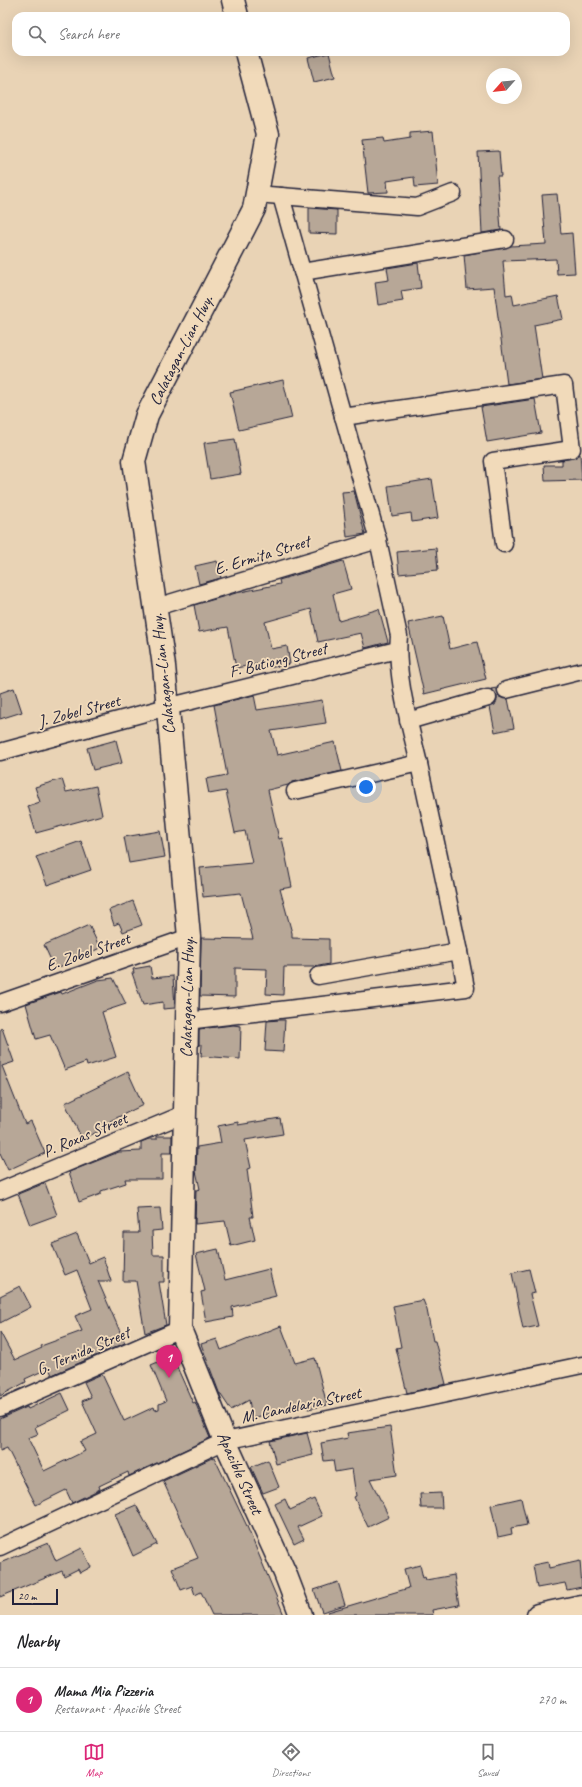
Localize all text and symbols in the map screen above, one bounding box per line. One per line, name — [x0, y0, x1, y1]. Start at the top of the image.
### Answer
search box — [12, 12, 570, 56]
icon: search — [26, 23, 48, 45]
text: Search here — [58, 25, 119, 44]
north arrow — [486, 68, 522, 104]
street label: Calatagan-Lian Hwy. — [144, 291, 218, 409]
street label: E. Ermita Street — [212, 530, 315, 579]
street label: Calatagan-Lian Hwy. — [146, 612, 180, 735]
street label: F. Butiong Street — [227, 637, 331, 682]
street label: J. Zobel Street — [35, 689, 124, 732]
your location — [356, 777, 376, 797]
street label: E. Zobel Street — [43, 927, 135, 976]
street label: Calatagan-Lian Hwy. — [175, 936, 199, 1058]
street label: P. Roxas Street — [40, 1107, 133, 1162]
street label: G. Ternida Street — [33, 1321, 135, 1380]
pin: 1 — [156, 1345, 182, 1378]
street label: M. Candelaria Street — [239, 1382, 365, 1428]
street label: Apacible Street — [212, 1428, 268, 1520]
scale bar — [12, 1587, 58, 1606]
text: 20 m — [18, 1589, 37, 1603]
text: Nearby — [16, 1631, 59, 1652]
text: Mama Mia Pizzeria — [54, 1682, 153, 1701]
text: 1 — [26, 1692, 32, 1708]
text: 270 m — [538, 1692, 566, 1708]
text: Restaurant · Apacible Street — [54, 1701, 180, 1717]
tab: Map — [83, 1741, 105, 1779]
tab: Directions — [272, 1741, 310, 1779]
tab: Saved — [477, 1741, 499, 1779]

